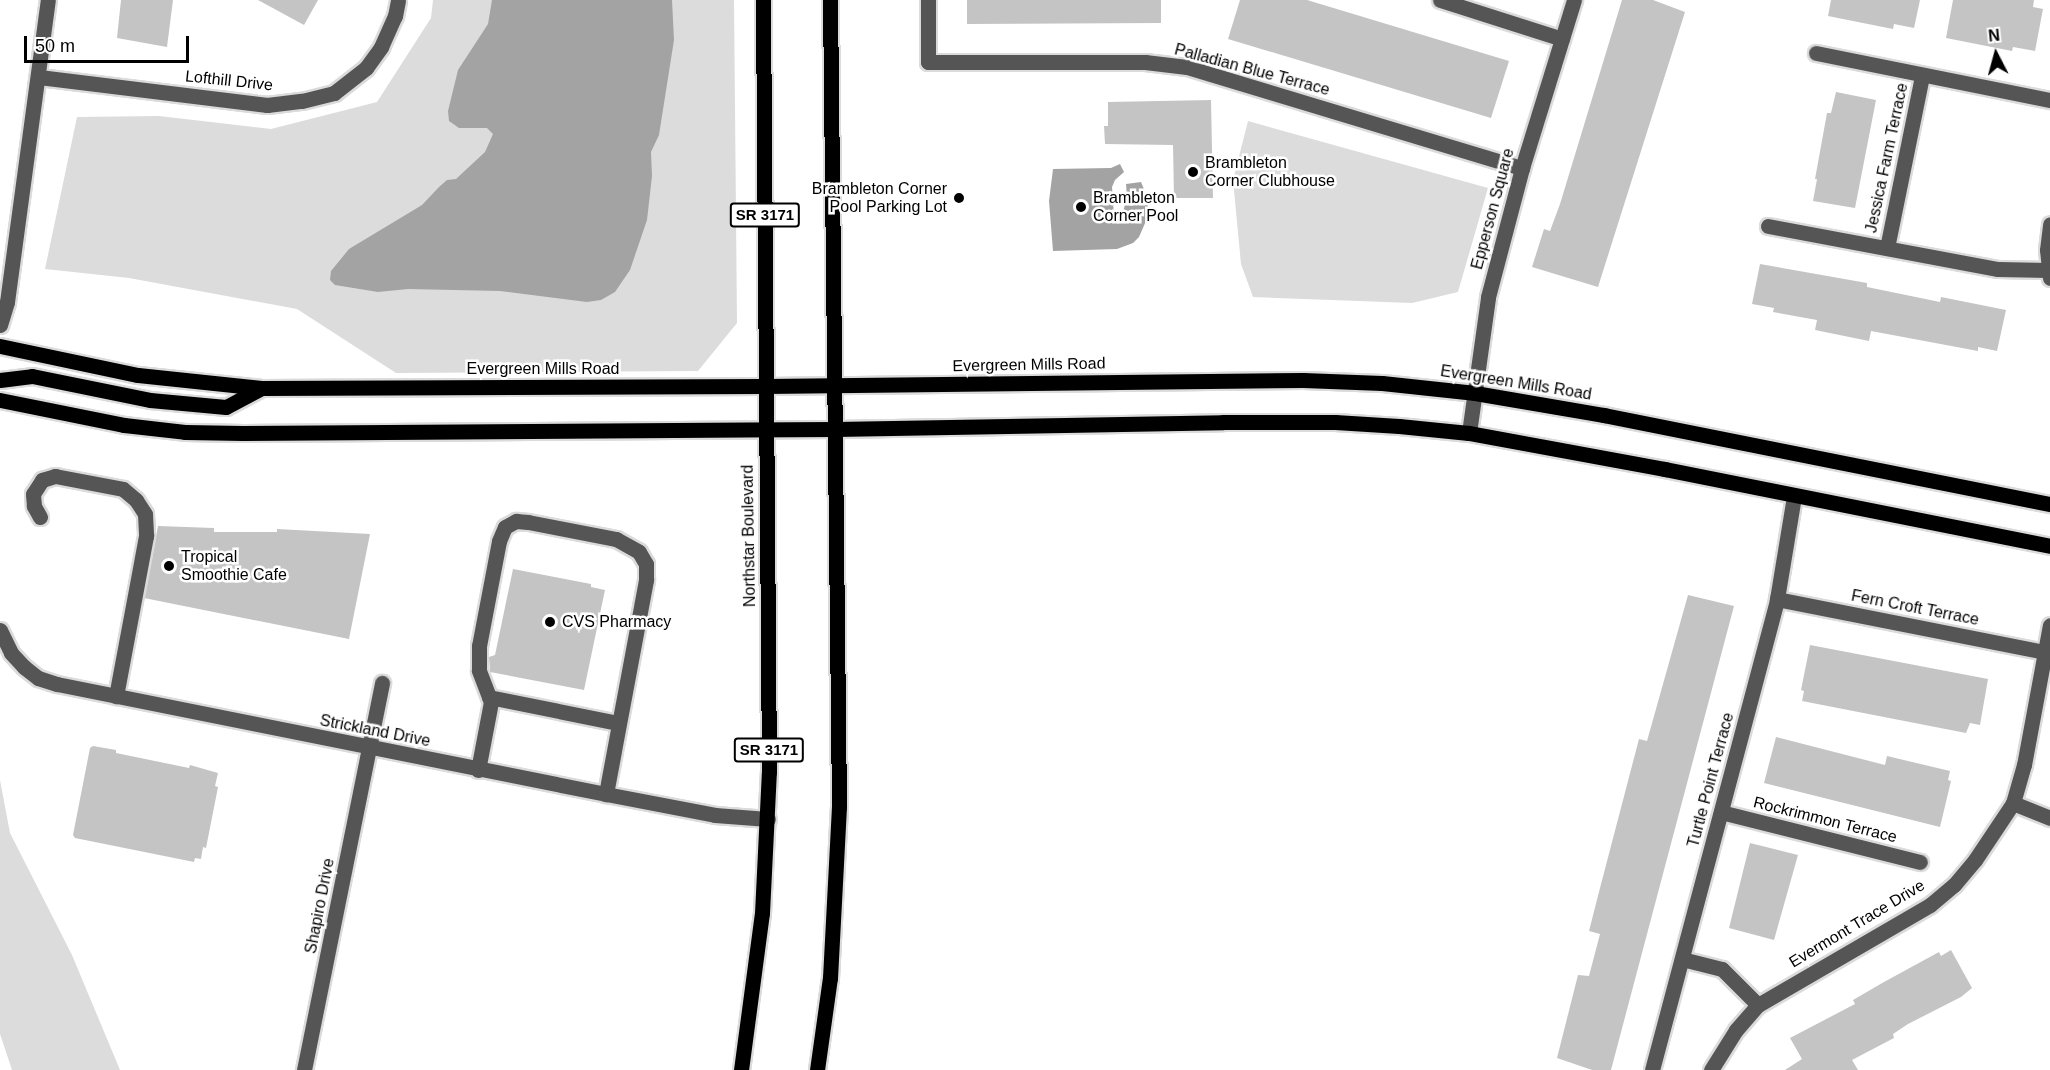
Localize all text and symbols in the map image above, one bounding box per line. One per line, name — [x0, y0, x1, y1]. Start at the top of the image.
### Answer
scale bar — [27, 24, 192, 62]
north arrow — [1966, 24, 2026, 84]
text: N — [1987, 27, 2001, 45]
text: 50 m — [35, 36, 75, 56]
street label: Palladian Blue Terrace — [1172, 40, 1332, 100]
street label: Lofthill Drive — [184, 67, 274, 95]
street label: Jessica Farm Terrace — [1862, 81, 1912, 235]
street label: Epperson Square — [1468, 146, 1518, 272]
place label: Brambleton Corner Clubhouse — [1205, 153, 1335, 191]
marker: Brambleton Corner Clubhouse — [1186, 165, 1200, 179]
place label: Brambleton Corner Pool Parking Lot — [812, 179, 947, 217]
place label: Brambleton Corner Pool — [1093, 188, 1178, 226]
marker: Brambleton Corner Pool Parking Lot — [952, 191, 966, 205]
marker: Brambleton Corner Pool — [1074, 200, 1088, 214]
road number: SR 3171 — [729, 203, 801, 227]
street label: Evergreen Mills Road — [952, 354, 1106, 376]
street label: Evergreen Mills Road — [467, 359, 619, 379]
street label: Evergreen Mills Road — [1439, 362, 1593, 404]
street label: Northstar Boulevard — [738, 465, 760, 607]
place label: Tropical Smoothie Cafe — [181, 547, 287, 585]
marker: Tropical Smoothie Cafe — [162, 559, 176, 573]
street label: Fern Croft Terrace — [1849, 586, 1981, 630]
place label: CVS Pharmacy — [562, 612, 671, 632]
marker: CVS Pharmacy — [543, 615, 557, 629]
street label: Turtle Point Terrace — [1684, 710, 1738, 850]
street label: Strickland Drive — [318, 711, 432, 751]
road number: SR 3171 — [733, 738, 805, 762]
street label: Rockrimmon Terrace — [1751, 793, 1899, 847]
street label: Shapiro Drive — [301, 857, 339, 955]
street label: Evermont Trace Drive — [1786, 876, 1928, 972]

